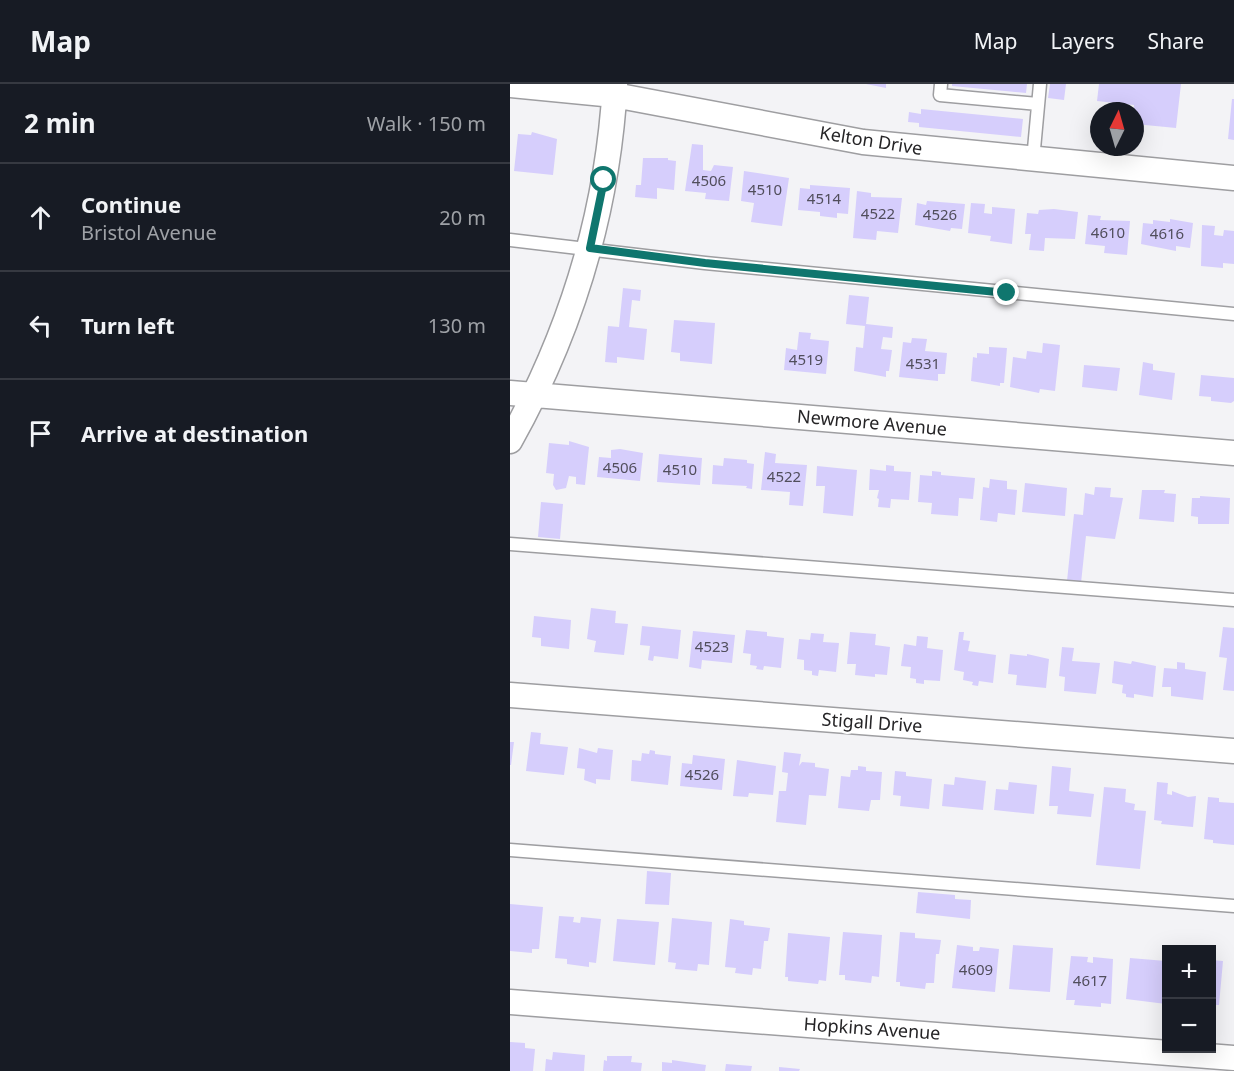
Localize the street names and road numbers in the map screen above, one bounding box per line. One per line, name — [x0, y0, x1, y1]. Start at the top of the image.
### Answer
street label: Kelton Drive — [818, 120, 924, 160]
street label: Newmore Avenue — [796, 403, 948, 441]
street label: Stigall Drive — [821, 707, 923, 737]
street label: Hopkins Avenue — [803, 1011, 941, 1045]

